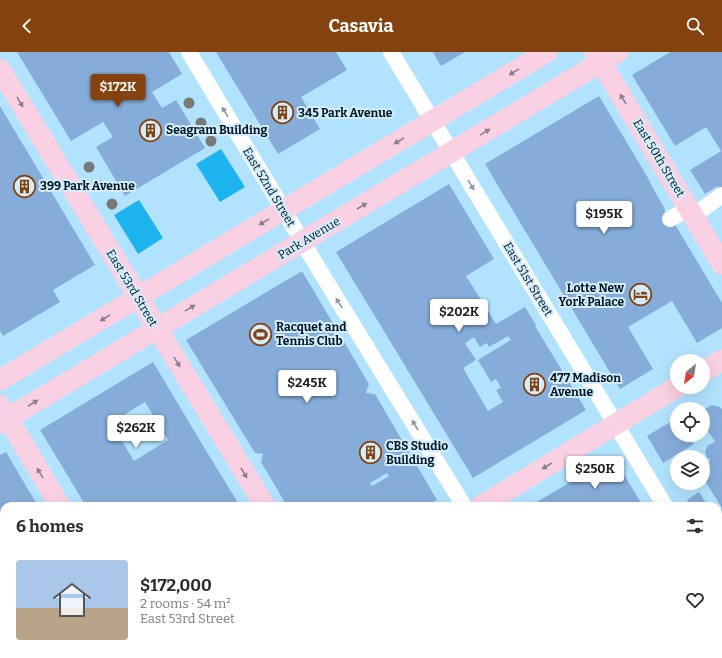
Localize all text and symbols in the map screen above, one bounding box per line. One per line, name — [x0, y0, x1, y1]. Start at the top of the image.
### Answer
icon: back — [16, 15, 38, 37]
text: Casavia — [328, 15, 394, 37]
icon: search — [684, 15, 706, 37]
one-way arrow — [509, 68, 519, 76]
pin: $172K — [90, 74, 146, 108]
text: $172K — [100, 79, 136, 94]
one-way arrow — [619, 94, 627, 104]
one-way arrow — [17, 96, 24, 108]
building icon: 345 Park Avenue — [269, 100, 295, 126]
one-way arrow — [221, 106, 228, 118]
place label: 345 Park Avenue — [298, 106, 393, 120]
building icon: Seagram Building — [138, 117, 164, 143]
street label: East 50th Street — [630, 117, 688, 200]
place label: Seagram Building — [166, 123, 267, 137]
one-way arrow — [480, 128, 490, 136]
one-way arrow — [393, 137, 405, 144]
street label: East 52nd Street — [240, 145, 299, 230]
building icon: 399 Park Avenue — [11, 173, 37, 199]
place label: 399 Park Avenue — [40, 179, 135, 193]
one-way arrow — [468, 179, 475, 191]
pin: $195K — [576, 201, 632, 235]
one-way arrow — [357, 202, 367, 210]
text: $195K — [585, 206, 623, 221]
street label: Park Avenue — [275, 214, 343, 262]
one-way arrow — [258, 219, 270, 226]
street label: East 51st Street — [500, 239, 556, 319]
street label: East 53rd Street — [103, 247, 161, 330]
place label: Lotte New York Palace — [559, 281, 625, 309]
hotel icon: Lotte New York Palace — [627, 282, 653, 308]
one-way arrow — [335, 297, 343, 308]
pin: $202K — [431, 299, 487, 333]
text: $202K — [439, 304, 479, 319]
one-way arrow — [184, 305, 196, 312]
one-way arrow — [99, 314, 111, 321]
place label: Racquet and Tennis Club — [276, 320, 347, 348]
sports icon: Racquet and Tennis Club — [248, 321, 274, 347]
north arrow — [670, 354, 710, 394]
map controls — [670, 354, 710, 490]
one-way arrow — [173, 356, 180, 368]
pin: $245K — [279, 370, 335, 404]
place label: 477 Madison Avenue — [550, 371, 621, 399]
building icon: 477 Madison Avenue — [522, 372, 548, 398]
text: $245K — [287, 375, 327, 390]
one-way arrow — [28, 399, 38, 407]
button: locate — [670, 402, 710, 442]
pin: $262K — [108, 415, 164, 449]
one-way arrow — [411, 419, 418, 431]
text: $262K — [116, 420, 156, 435]
place label: CBS Studio Building — [386, 439, 448, 467]
building icon: CBS Studio Building — [357, 440, 383, 466]
button: layers — [670, 450, 710, 490]
pin: $250K — [567, 456, 623, 490]
text: $250K — [575, 461, 615, 476]
one-way arrow — [542, 462, 552, 470]
one-way arrow — [37, 467, 44, 479]
one-way arrow — [241, 467, 248, 479]
icon: filters — [684, 515, 706, 537]
text: 6 homes — [16, 516, 84, 537]
text: $172,000 — [140, 575, 212, 596]
icon: home — [48, 576, 96, 624]
icon: heart — [684, 589, 706, 611]
text: 2 rooms · 54 m² — [140, 596, 231, 611]
text: East 53rd Street — [140, 611, 235, 626]

